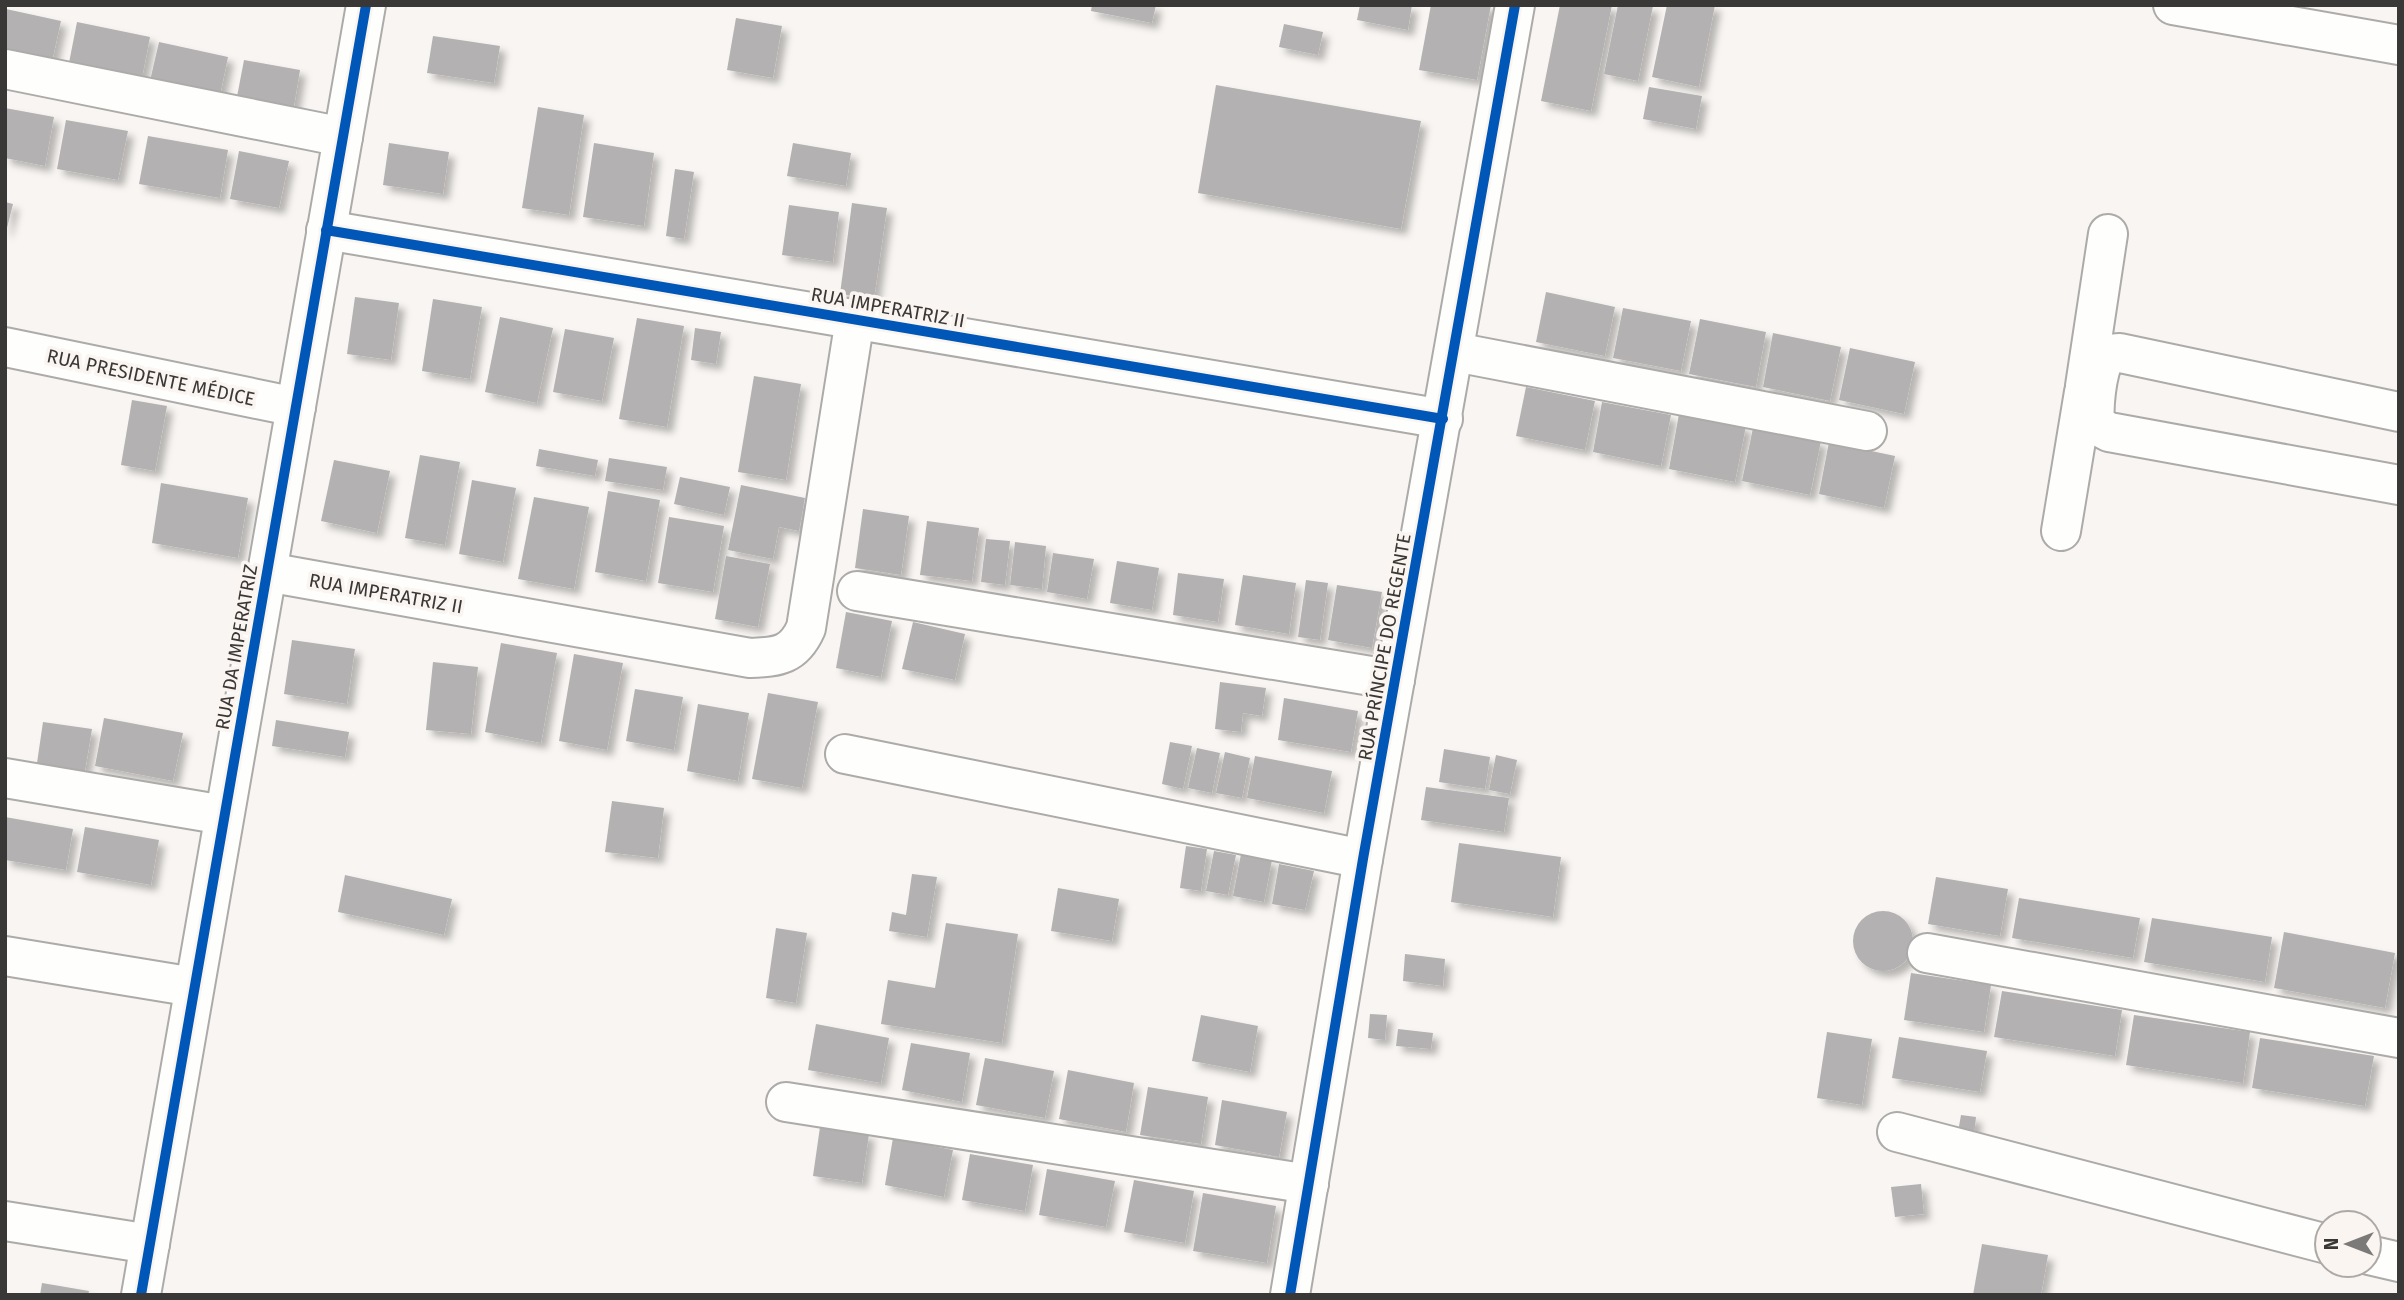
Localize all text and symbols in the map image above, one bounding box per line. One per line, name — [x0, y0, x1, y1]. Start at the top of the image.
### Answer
street label: RUA IMPERATRIZ II — [809, 283, 967, 332]
street label: RUA PRESIDENTE MÉDICE — [45, 344, 257, 411]
street label: RUA PRÍNCIPE DO REGENTE — [1353, 532, 1416, 762]
street label: RUA DA IMPERATRIZ — [211, 563, 262, 732]
street label: RUA IMPERATRIZ II — [307, 569, 465, 618]
north arrow — [2313, 1209, 2383, 1279]
text: N — [2320, 1238, 2343, 1250]

